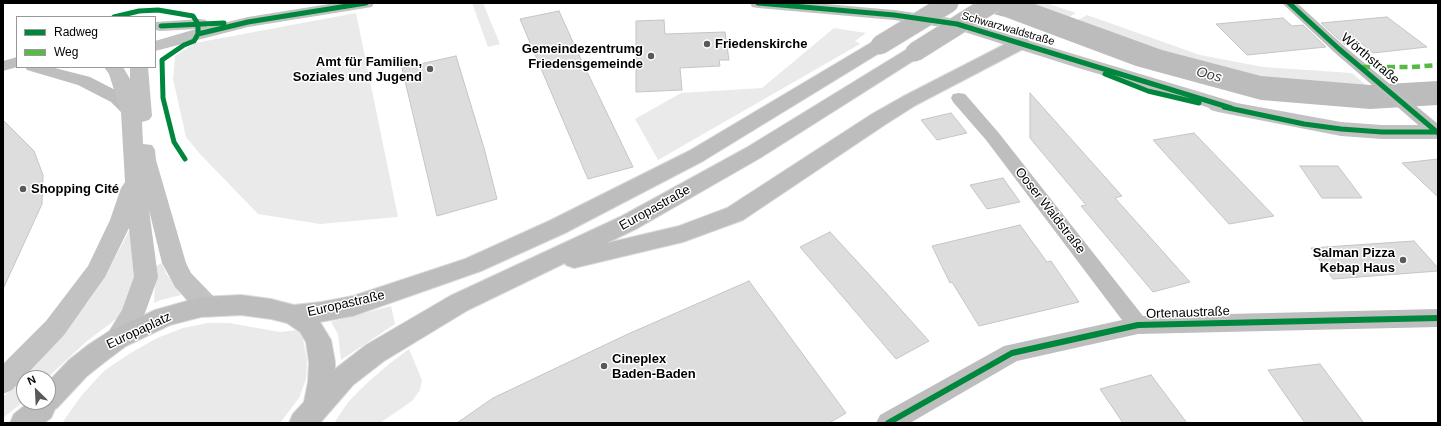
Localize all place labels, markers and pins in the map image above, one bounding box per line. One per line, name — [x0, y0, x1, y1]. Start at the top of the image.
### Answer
place label: Friedenskirche — [715, 36, 807, 52]
marker: Friedenskirche — [702, 39, 712, 49]
place label: Gemeindezentrumg Friedensgemeinde — [522, 41, 643, 72]
marker: Gemeindezentrumg Friedensgemeinde — [646, 51, 656, 61]
place label: Amt für Familien, Soziales und Jugend — [293, 54, 422, 85]
marker: Amt für Familien, Soziales und Jugend — [425, 64, 435, 74]
place label: Shopping Cité — [31, 181, 119, 197]
marker: Shopping Cité — [18, 184, 28, 194]
place label: Salman Pizza Kebap Haus — [1313, 245, 1395, 276]
marker: Salman Pizza Kebap Haus — [1398, 255, 1408, 265]
place label: Cineplex Baden-Baden — [612, 351, 696, 382]
marker: Cineplex Baden-Baden — [599, 361, 609, 371]

